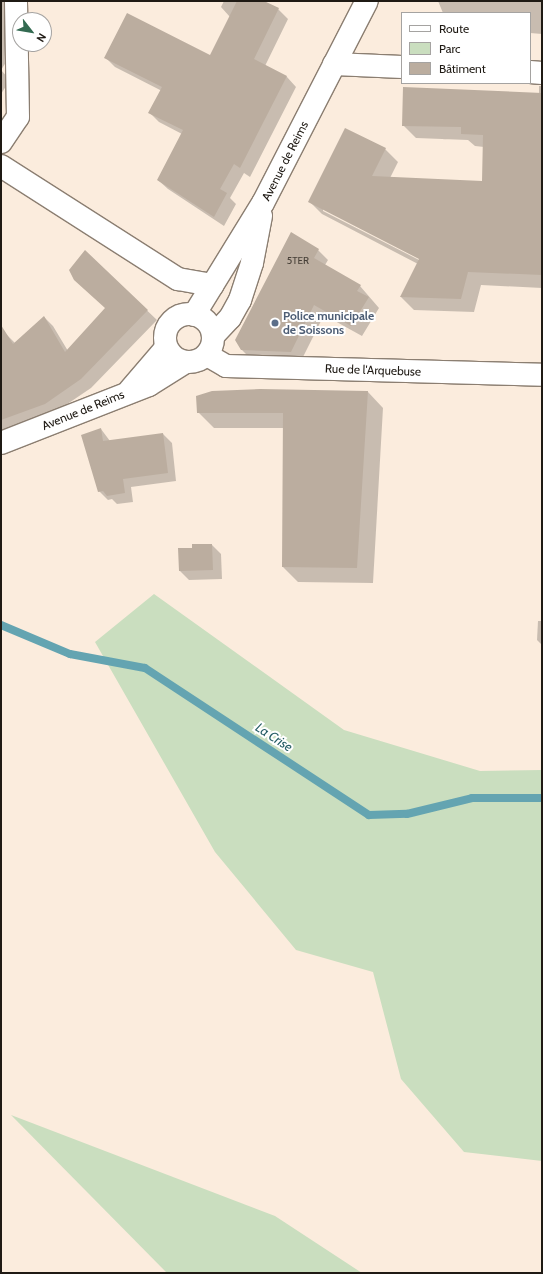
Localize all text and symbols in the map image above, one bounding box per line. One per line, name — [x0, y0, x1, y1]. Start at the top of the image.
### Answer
north arrow — [12, 12, 52, 52]
legend — [401, 12, 531, 84]
text: Route — [439, 21, 469, 36]
text: N — [33, 31, 49, 45]
text: Parc — [439, 41, 461, 56]
text: Bâtiment — [439, 61, 486, 76]
street label: Avenue de Reims — [259, 119, 311, 203]
house number: 5TER — [287, 255, 309, 267]
place label: Police municipale de Soissons — [283, 309, 374, 337]
marker: Police municipale de Soissons — [270, 318, 280, 328]
street label: Rue de l'Arquebuse — [325, 361, 421, 379]
street label: Avenue de Reims — [40, 387, 126, 433]
water label: La Crise — [253, 719, 295, 755]

